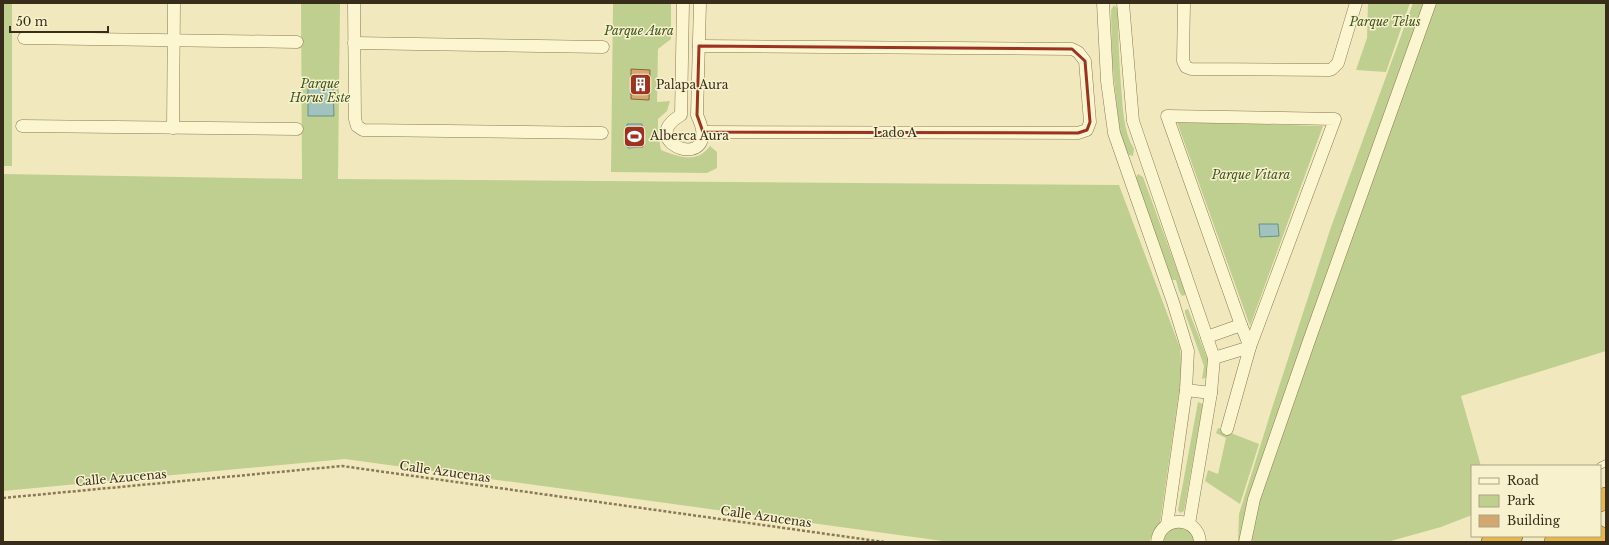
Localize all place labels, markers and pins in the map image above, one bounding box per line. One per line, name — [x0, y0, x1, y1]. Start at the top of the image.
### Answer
building icon: Palapa Aura — [627, 72, 653, 98]
place label: Palapa Aura — [656, 77, 729, 92]
sports icon: Alberca Aura — [622, 123, 648, 149]
place label: Alberca Aura — [649, 128, 729, 143]

